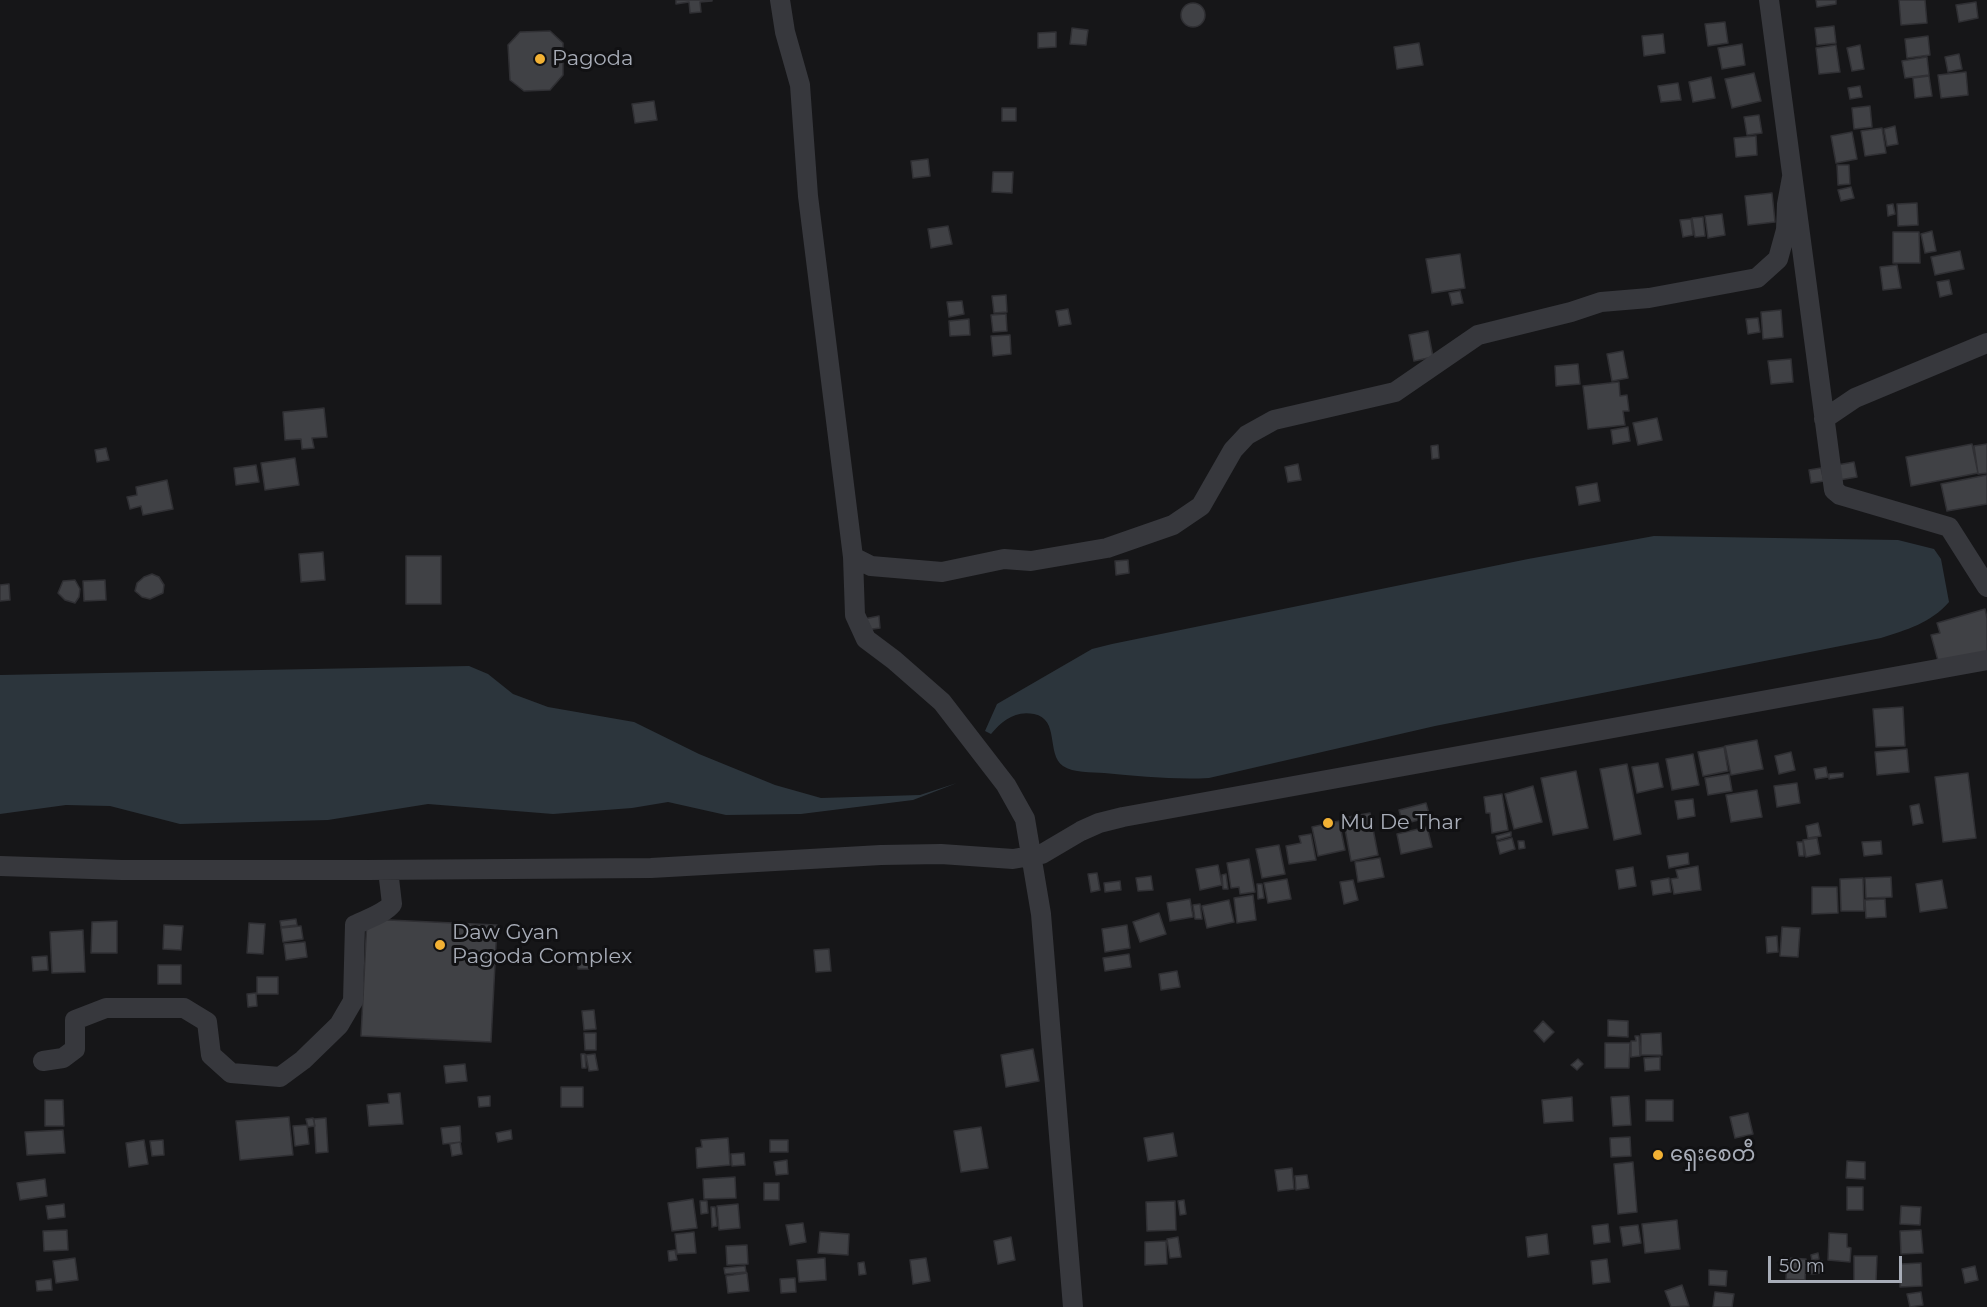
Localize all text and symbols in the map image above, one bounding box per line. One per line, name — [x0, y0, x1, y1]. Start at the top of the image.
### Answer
place label: Pagoda — [552, 46, 633, 72]
marker: Pagoda — [533, 52, 547, 66]
place label: Mu De Thar — [1340, 810, 1462, 836]
marker: Mu De Thar — [1321, 816, 1335, 830]
place label: Daw Gyan Pagoda Complex — [452, 920, 632, 970]
marker: Daw Gyan Pagoda Complex — [433, 938, 447, 952]
place label: ရှေးစေတီ — [1670, 1142, 1755, 1168]
marker: ရှေးစေတီ — [1651, 1148, 1665, 1162]
scale bar — [1771, 1244, 1904, 1282]
text: 50 m — [1779, 1255, 1825, 1277]

